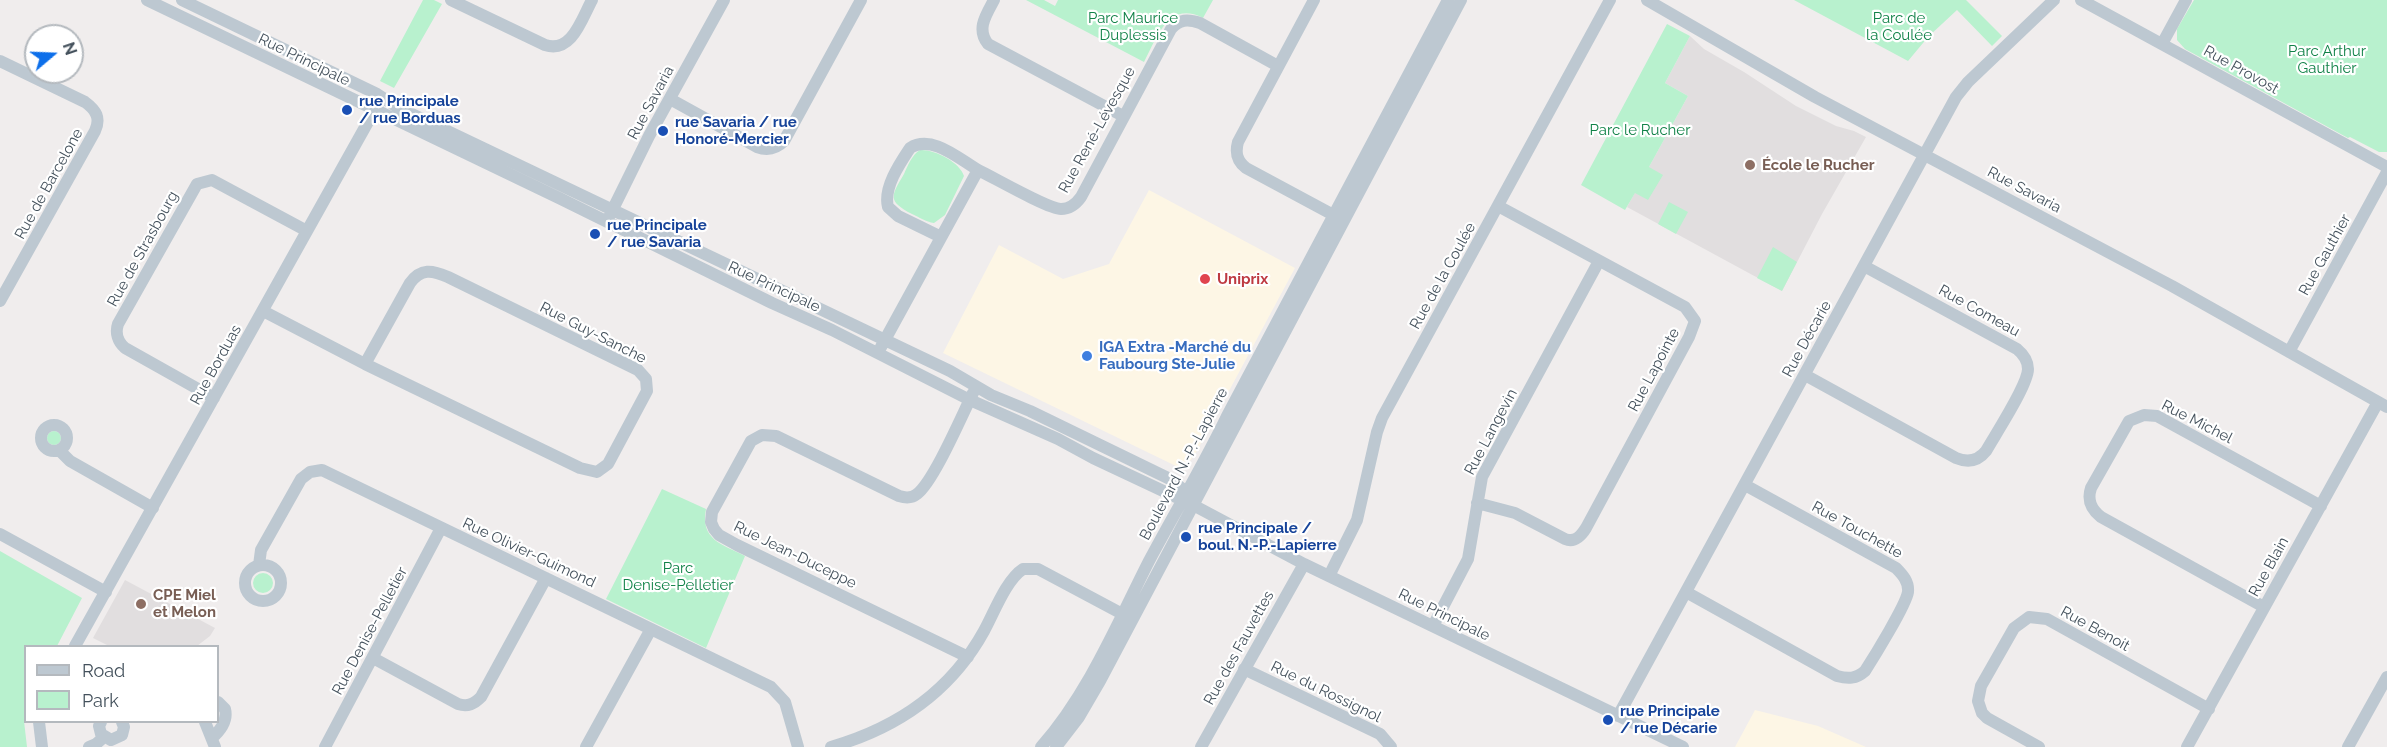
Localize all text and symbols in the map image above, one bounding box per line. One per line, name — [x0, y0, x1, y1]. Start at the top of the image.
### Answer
park label: Parc Maurice Duplessis — [1088, 9, 1178, 44]
park label: Parc de la Coulée — [1866, 9, 1932, 44]
north arrow — [24, 24, 84, 84]
street label: Rue Principale — [255, 30, 353, 90]
text: N — [59, 40, 81, 57]
street label: Rue Provost — [2200, 42, 2282, 98]
park label: Parc Arthur Gauthier — [2288, 42, 2366, 77]
street label: Rue Savaria — [624, 63, 678, 143]
street label: Rue René-Lévesque — [1055, 64, 1139, 196]
place label: rue Principale / rue Borduas — [359, 92, 461, 127]
marker: rue Principale / rue Borduas — [340, 103, 354, 117]
place label: rue Savaria / rue Honoré-Mercier — [675, 113, 797, 148]
park label: Parc le Rucher — [1590, 121, 1690, 139]
marker: rue Savaria / rue Honoré-Mercier — [656, 124, 670, 138]
street label: Rue de Barcelone — [11, 125, 87, 243]
place label: École le Rucher — [1762, 156, 1874, 174]
marker: École le Rucher — [1743, 158, 1757, 172]
street label: Rue Savaria — [1984, 163, 2064, 217]
street label: Rue de Strasbourg — [104, 188, 182, 310]
street label: Rue Gauthier — [2295, 211, 2355, 299]
place label: rue Principale / rue Savaria — [607, 216, 707, 251]
street label: Rue de la Coulée — [1406, 220, 1480, 332]
marker: rue Principale / rue Savaria — [588, 227, 602, 241]
street label: Rue Principale — [725, 258, 823, 316]
place label: Uniprix — [1217, 270, 1268, 288]
marker: Uniprix — [1198, 272, 1212, 286]
street label: Rue Comeau — [1935, 281, 2023, 341]
street label: Rue Guy-Sanche — [537, 298, 649, 368]
street label: Rue Décarie — [1779, 298, 1835, 380]
street label: Rue Borduas — [187, 322, 245, 408]
street label: Rue Lapointe — [1624, 325, 1684, 415]
place label: IGA Extra -Marché du Faubourg Ste-Julie — [1099, 338, 1251, 373]
marker: IGA Extra -Marché du Faubourg Ste-Julie — [1080, 349, 1094, 363]
street label: Boulevard N.-P.-Lapierre — [1136, 385, 1232, 543]
street label: Rue Langevin — [1461, 386, 1521, 478]
street label: Rue Michel — [2158, 396, 2236, 448]
street label: Rue Touchette — [1808, 498, 1906, 562]
street label: Rue Olivier-Guimond — [460, 514, 598, 592]
street label: Rue Jean-Duceppe — [731, 517, 859, 593]
place label: rue Principale / boul. N.-P.-Lapierre — [1198, 519, 1337, 554]
marker: rue Principale / boul. N.-P.-Lapierre — [1179, 530, 1193, 544]
street label: Rue Blain — [2245, 534, 2293, 600]
park label: Parc Denise-Pelletier — [622, 559, 734, 594]
street label: Rue Denise-Pelletier — [329, 564, 411, 698]
street label: Rue Principale — [1395, 585, 1493, 645]
place label: CPE Miel et Melon — [153, 586, 216, 621]
street label: Rue des Fauvettes — [1200, 588, 1278, 708]
marker: CPE Miel et Melon — [134, 597, 148, 611]
street label: Rue Benoit — [2057, 603, 2133, 655]
legend — [24, 645, 219, 723]
street label: Rue du Rossignol — [1268, 657, 1384, 727]
text: Road — [82, 660, 125, 681]
text: Park — [82, 690, 119, 711]
place label: rue Principale / rue Décarie — [1620, 702, 1720, 737]
marker: rue Principale / rue Décarie — [1601, 713, 1615, 727]

